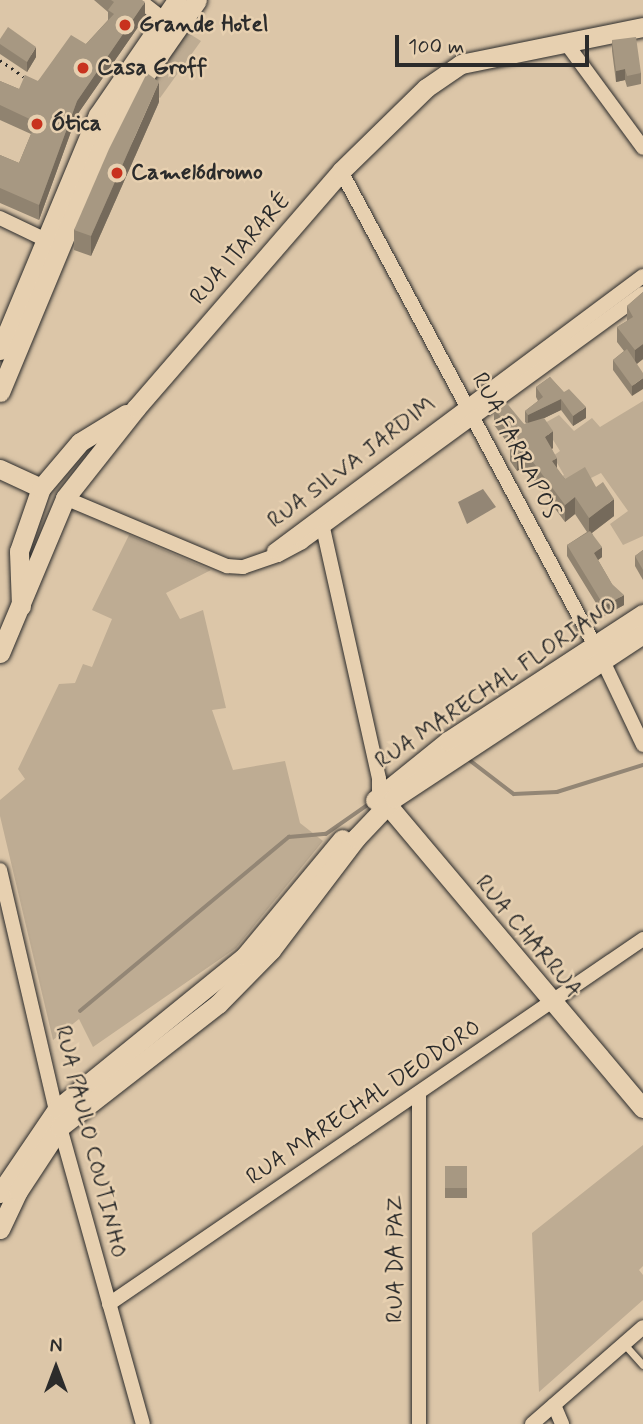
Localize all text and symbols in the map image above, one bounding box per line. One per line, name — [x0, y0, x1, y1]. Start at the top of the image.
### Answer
place label: Grande Hotel — [139, 11, 267, 39]
marker: Grande Hotel — [117, 17, 133, 33]
scale bar — [398, 21, 592, 65]
text: 100 m — [408, 33, 464, 61]
place label: Casa Groff — [97, 54, 206, 82]
marker: Casa Groff — [75, 60, 91, 76]
place label: Ótica — [51, 110, 102, 138]
marker: Ótica — [29, 116, 45, 132]
place label: Camelódromo — [131, 159, 263, 187]
marker: Camelódromo — [109, 165, 125, 181]
street label: RUA ITARARÉ — [183, 185, 299, 313]
street label: RUA FARRAPOS — [465, 369, 565, 523]
street label: RUA SILVA JARDIM — [258, 387, 446, 539]
street label: RUA MARECHAL FLORIANO — [369, 591, 625, 777]
street label: RUA CHARRUA — [469, 870, 587, 1004]
street label: RUA MARECHAL DEODORO — [240, 1013, 488, 1193]
street label: RUA PAULO COUTINHO — [48, 1024, 132, 1260]
street label: RUA DA PAZ — [382, 1196, 410, 1322]
north arrow — [21, 1333, 91, 1403]
text: N — [50, 1334, 62, 1359]

